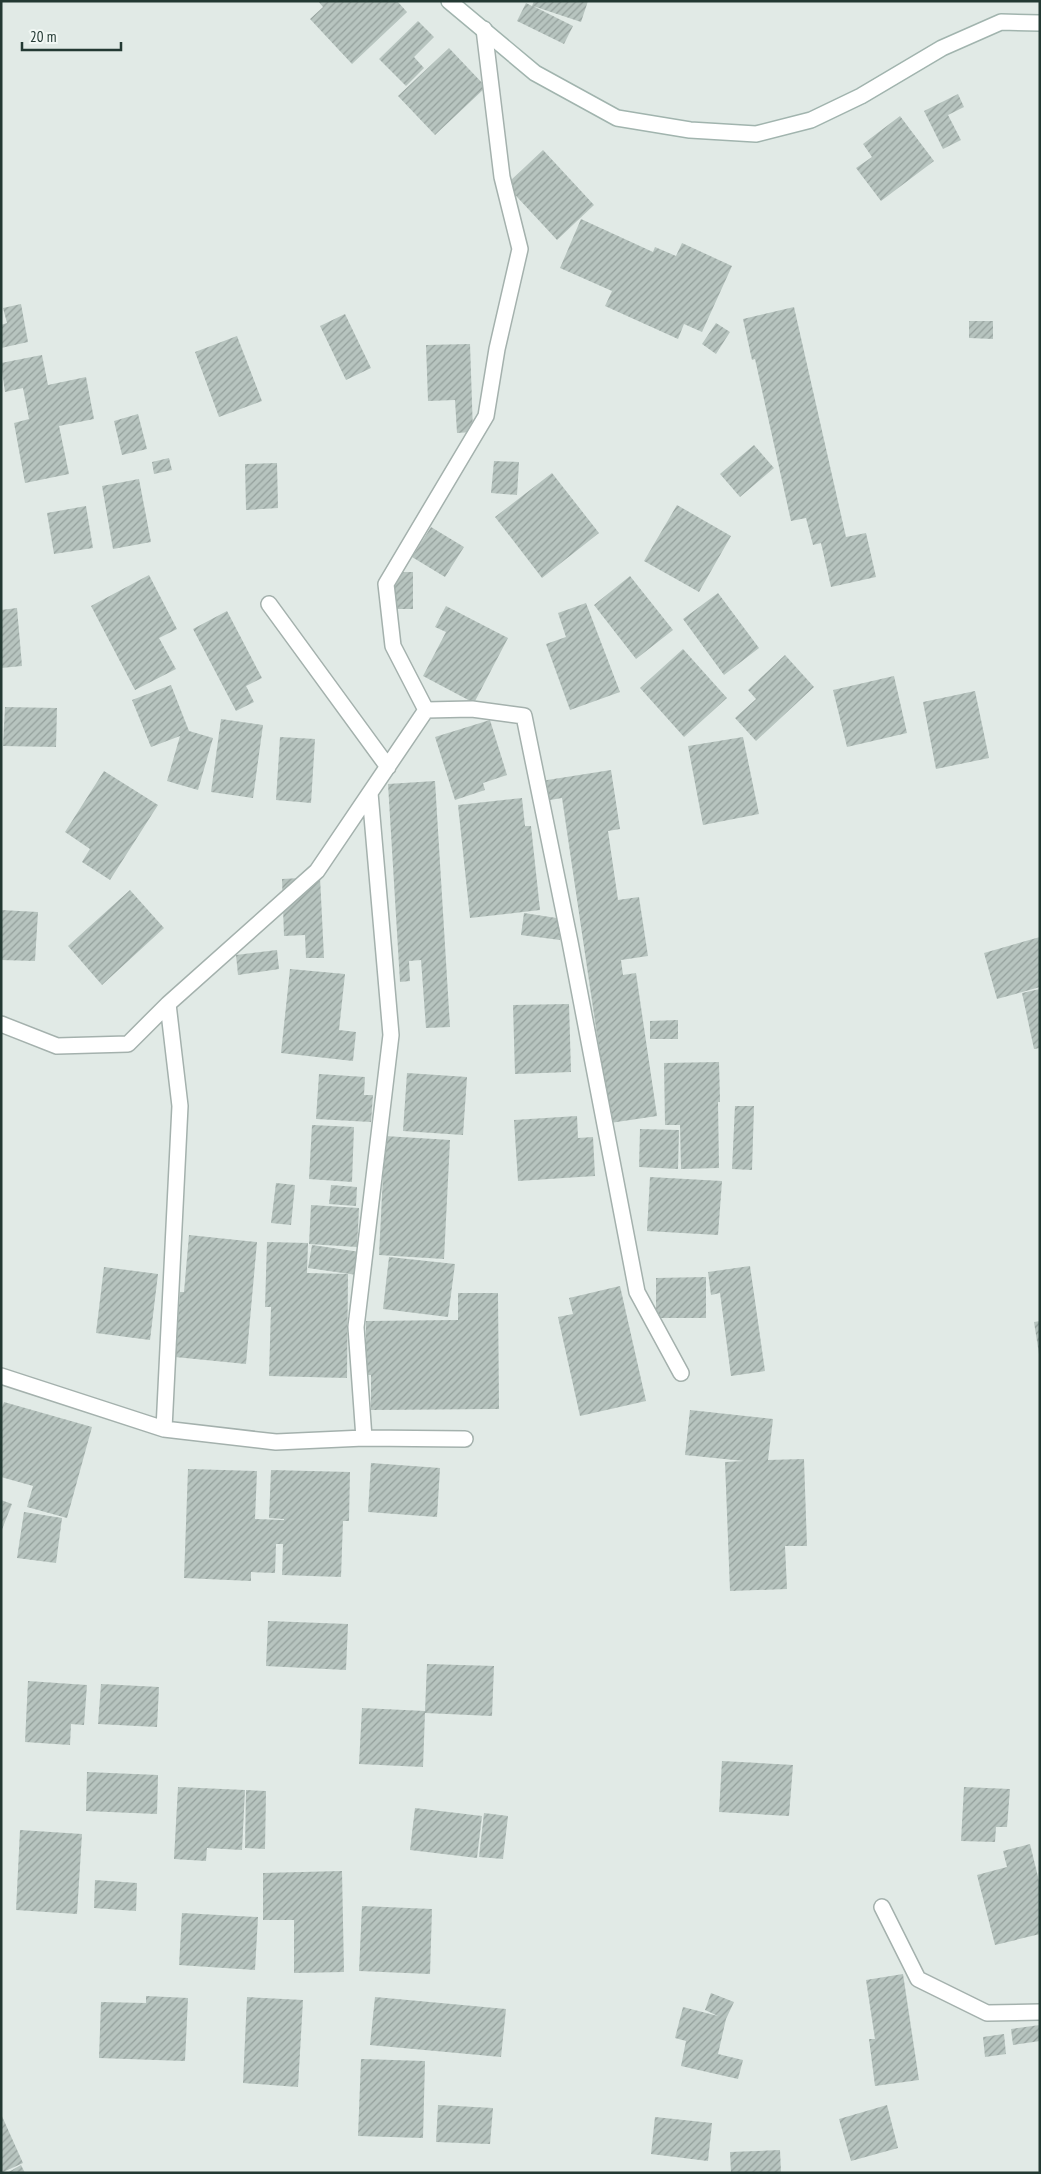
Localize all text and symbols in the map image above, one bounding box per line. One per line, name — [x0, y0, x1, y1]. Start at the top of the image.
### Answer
scale bar — [22, 20, 121, 52]
text: 20 m — [30, 27, 56, 46]

